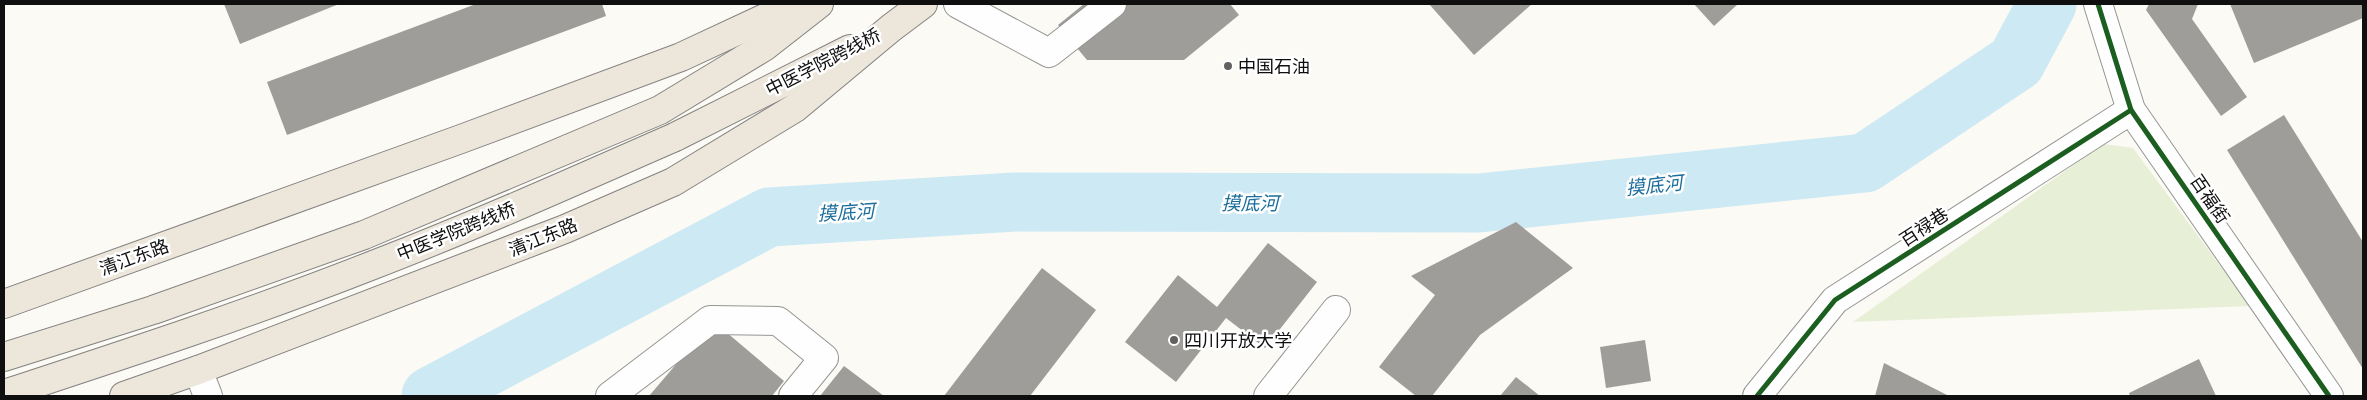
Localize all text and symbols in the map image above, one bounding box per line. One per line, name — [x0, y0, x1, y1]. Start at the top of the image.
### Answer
street label: 中医学院跨线桥 — [762, 23, 884, 101]
place label: 中国石油 — [1238, 55, 1310, 78]
marker: 中国石油 — [1222, 60, 1234, 72]
water label: 摸底河 — [1624, 170, 1688, 200]
street label: 百福街 — [2185, 170, 2235, 228]
water label: 摸底河 — [1221, 191, 1282, 215]
street label: 中医学院跨线桥 — [393, 197, 519, 265]
water label: 摸底河 — [817, 198, 879, 225]
street label: 百禄巷 — [1895, 203, 1953, 251]
street label: 清江东路 — [505, 213, 581, 261]
street label: 清江东路 — [96, 234, 172, 280]
place label: 四川开放大学 — [1184, 329, 1292, 352]
marker: 四川开放大学 — [1168, 334, 1180, 346]

